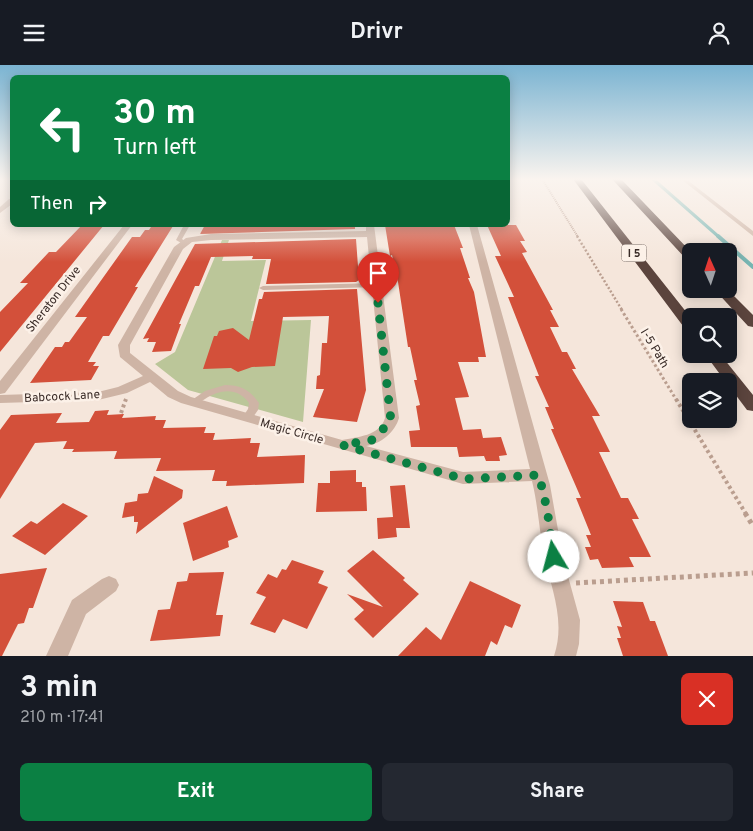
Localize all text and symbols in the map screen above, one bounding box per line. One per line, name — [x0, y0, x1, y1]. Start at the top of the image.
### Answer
icon: menu — [20, 19, 48, 47]
text: Drivr — [350, 19, 403, 46]
icon: person — [705, 19, 733, 47]
text: 30 m — [113, 92, 196, 136]
icon: left — [30, 95, 95, 160]
text: Turn left — [113, 135, 196, 162]
icon: right — [83, 190, 111, 218]
text: Then — [30, 192, 73, 216]
north arrow — [682, 243, 738, 297]
map controls — [682, 243, 737, 428]
road number: I 5 — [622, 245, 646, 262]
pin — [357, 252, 399, 303]
icon: arrive — [364, 259, 392, 287]
street label: Sheraton Drive — [23, 263, 85, 336]
button: search — [682, 308, 737, 363]
street label: I-5 Path — [636, 326, 672, 371]
button: layers — [682, 373, 737, 428]
street label: Babcock Lane — [24, 387, 100, 407]
street label: Magic Circle — [258, 415, 325, 449]
position arrow — [527, 530, 579, 582]
text: 3 min — [20, 670, 98, 707]
button: close — [681, 673, 733, 725]
text: 210 m · 17:41 — [20, 708, 104, 728]
button: Exit — [20, 763, 372, 821]
button: Share — [382, 763, 733, 821]

